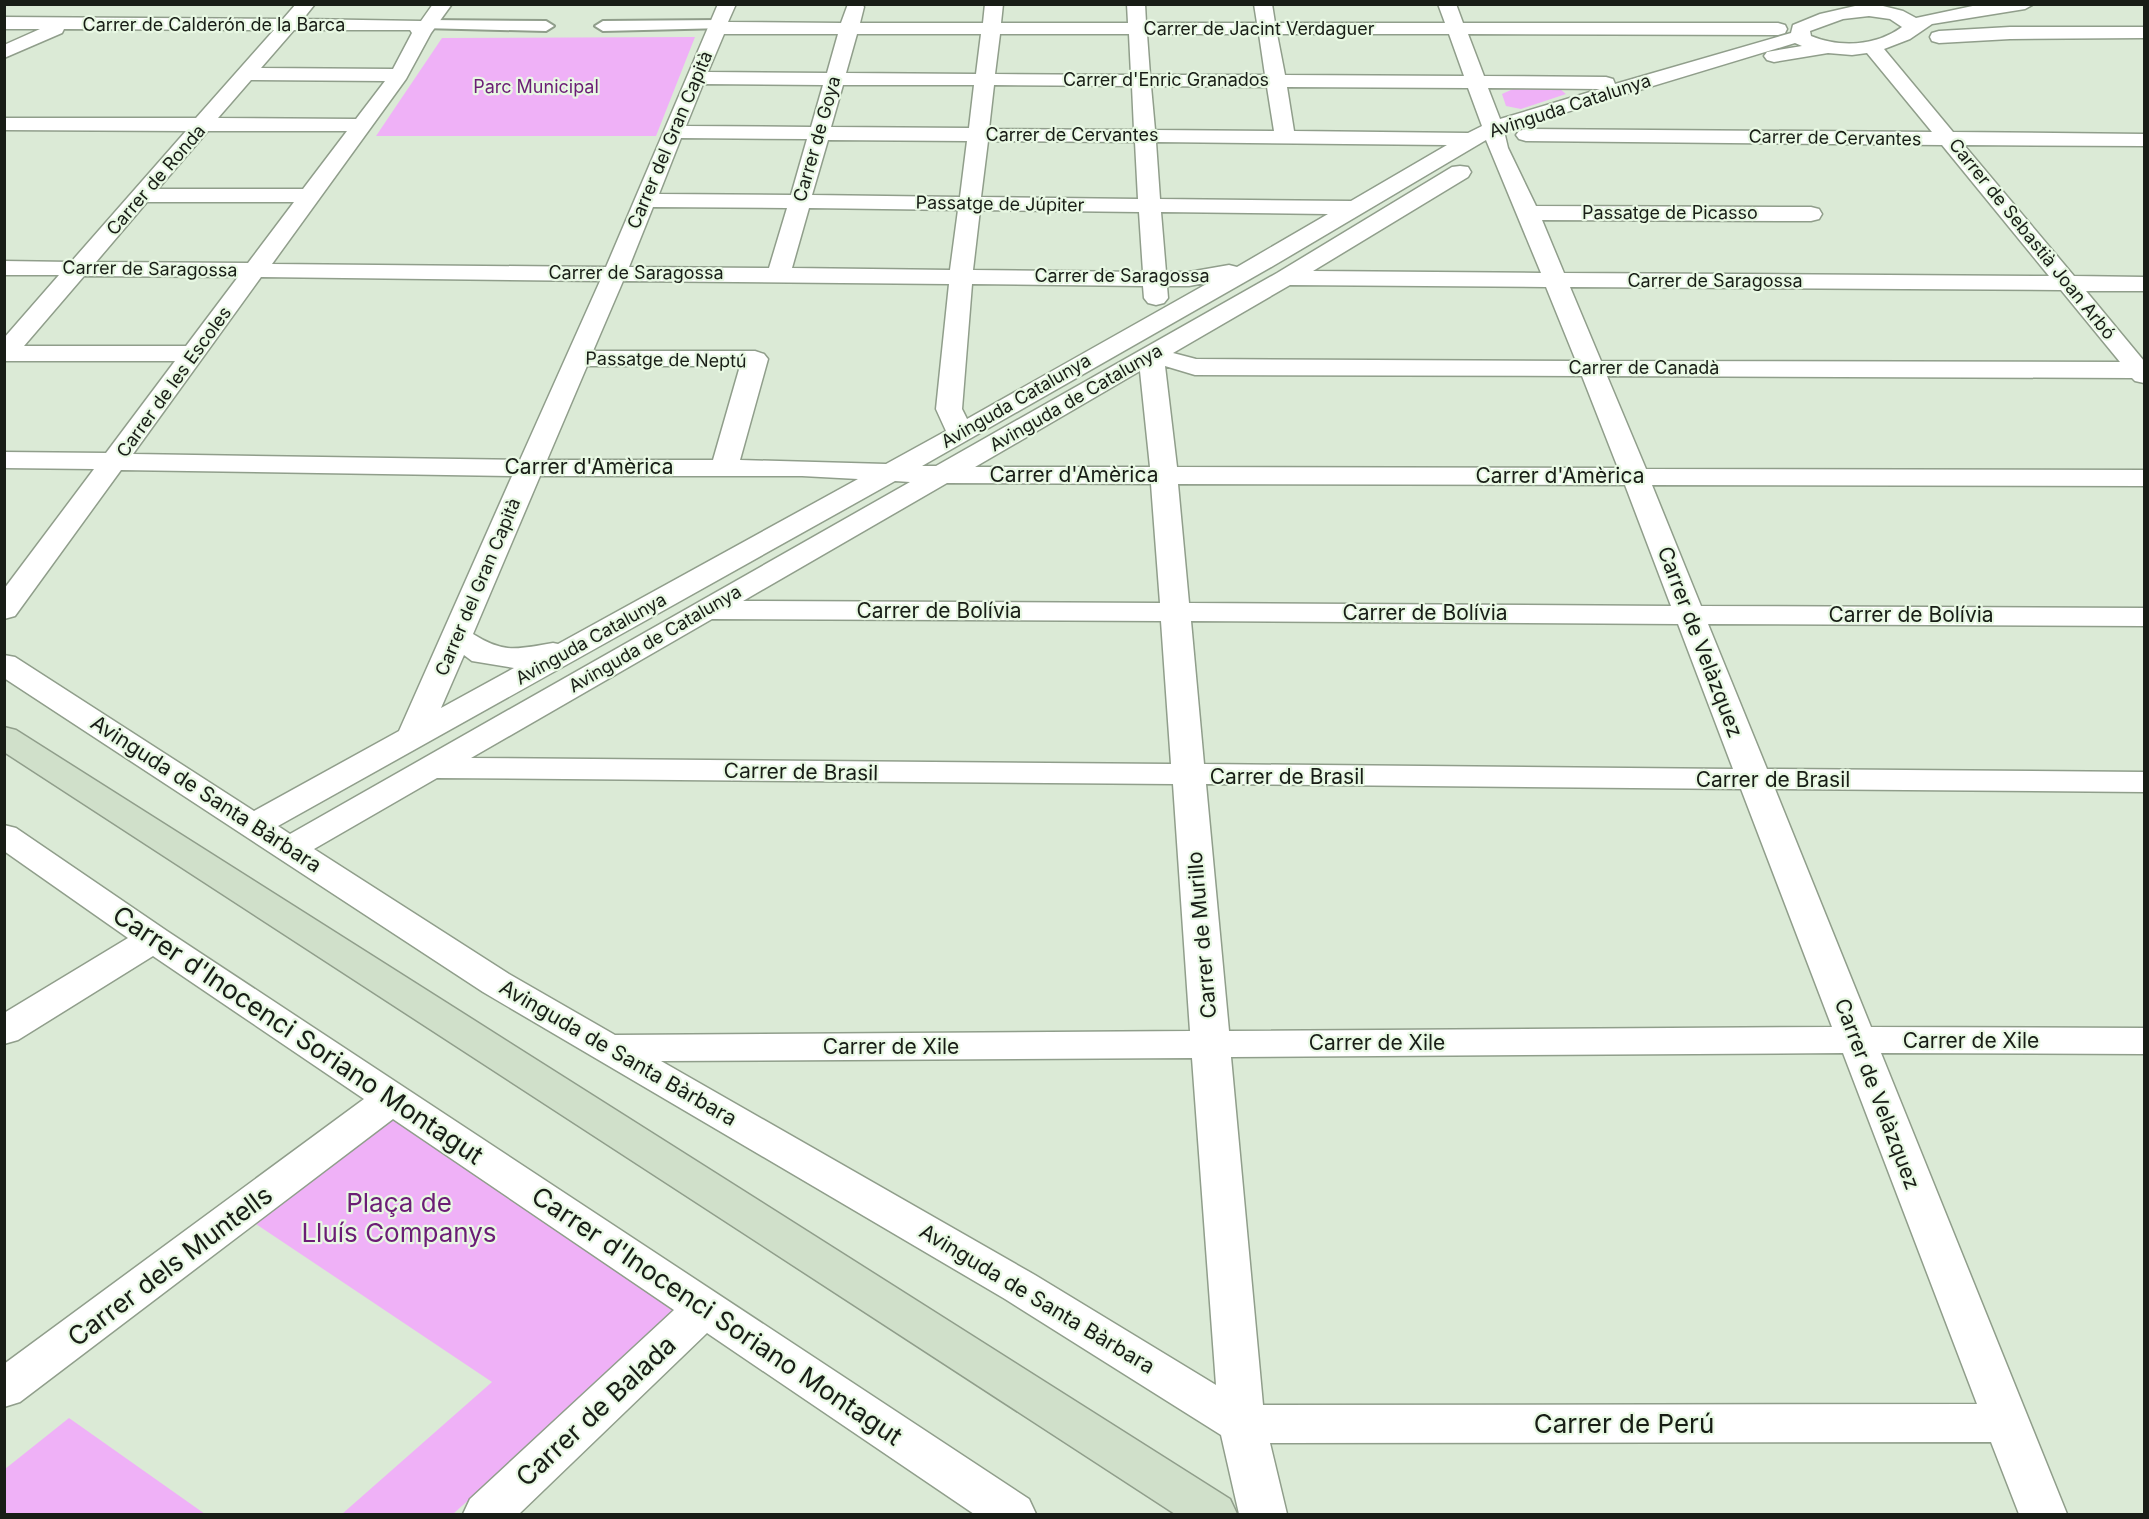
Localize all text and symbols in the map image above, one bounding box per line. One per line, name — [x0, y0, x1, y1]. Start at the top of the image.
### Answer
street label: Carrer de Calderón de la Barca — [83, 14, 345, 35]
street label: Carrer de Jacint Verdaguer — [1144, 18, 1375, 39]
street label: Carrer del Gran Capità — [623, 48, 716, 232]
street label: Carrer d'Enric Granados — [1063, 69, 1269, 90]
street label: Avinguda Catalunya — [1486, 69, 1653, 142]
street label: Carrer de Goya — [789, 74, 844, 204]
park label: Parc Municipal — [473, 76, 599, 97]
street label: Carrer de Ronda — [102, 120, 209, 239]
street label: Carrer de Cervantes — [986, 124, 1158, 145]
street label: Carrer de Cervantes — [1748, 125, 1922, 150]
street label: Carrer de Sebastià Joan Arbó — [1945, 134, 2120, 343]
street label: Passatge de Júpiter — [915, 192, 1085, 215]
street label: Passatge de Picasso — [1582, 202, 1758, 223]
street label: Carrer de Saragossa — [62, 256, 238, 281]
street label: Carrer de Saragossa — [548, 262, 724, 283]
street label: Carrer de Saragossa — [1034, 265, 1210, 286]
street label: Carrer de Saragossa — [1627, 270, 1803, 291]
street label: Carrer de les Escoles — [112, 302, 235, 461]
street label: Avinguda de Catalunya — [986, 340, 1166, 456]
street label: Passatge de Neptú — [585, 348, 747, 371]
street label: Avinguda Catalunya — [937, 349, 1094, 452]
street label: Carrer de Canadà — [1569, 357, 1719, 378]
street label: Carrer d'Amèrica — [505, 454, 673, 479]
street label: Carrer d'Amèrica — [990, 462, 1158, 487]
street label: Carrer d'Amèrica — [1476, 463, 1644, 488]
street label: Carrer del Gran Capità — [431, 495, 524, 679]
street label: Carrer de Velàzquez — [1652, 543, 1748, 741]
street label: Avinguda de Catalunya — [565, 581, 745, 697]
street label: Avinguda Catalunya — [512, 588, 670, 689]
street label: Carrer de Bolívia — [856, 598, 1022, 623]
street label: Carrer de Bolívia — [1342, 600, 1508, 625]
street label: Carrer de Bolívia — [1828, 602, 1994, 627]
street label: Avinguda de Santa Bàrbara — [86, 710, 326, 878]
street label: Carrer de Brasil — [723, 758, 879, 785]
street label: Carrer de Brasil — [1210, 764, 1364, 789]
street label: Carrer de Brasil — [1696, 767, 1850, 792]
street label: Carrer de Murillo — [1182, 851, 1221, 1020]
street label: Carrer d'Inocenci Soriano Montagut — [107, 899, 489, 1170]
street label: Avinguda de Santa Bàrbara — [495, 974, 741, 1131]
street label: Carrer de Velàzquez — [1829, 995, 1925, 1193]
street label: Carrer de Xile — [1903, 1028, 2039, 1053]
street label: Carrer de Xile — [1309, 1030, 1445, 1055]
street label: Carrer de Xile — [823, 1034, 959, 1059]
street label: Carrer dels Muntells — [61, 1179, 278, 1353]
street label: Carrer d'Inocenci Soriano Montagut — [526, 1180, 908, 1451]
park label: Plaça de Lluís Companys — [301, 1187, 497, 1248]
street label: Avinguda de Santa Bàrbara — [915, 1218, 1159, 1379]
street label: Carrer de Balada — [509, 1329, 682, 1492]
street label: Carrer de Perú — [1534, 1408, 1714, 1439]

